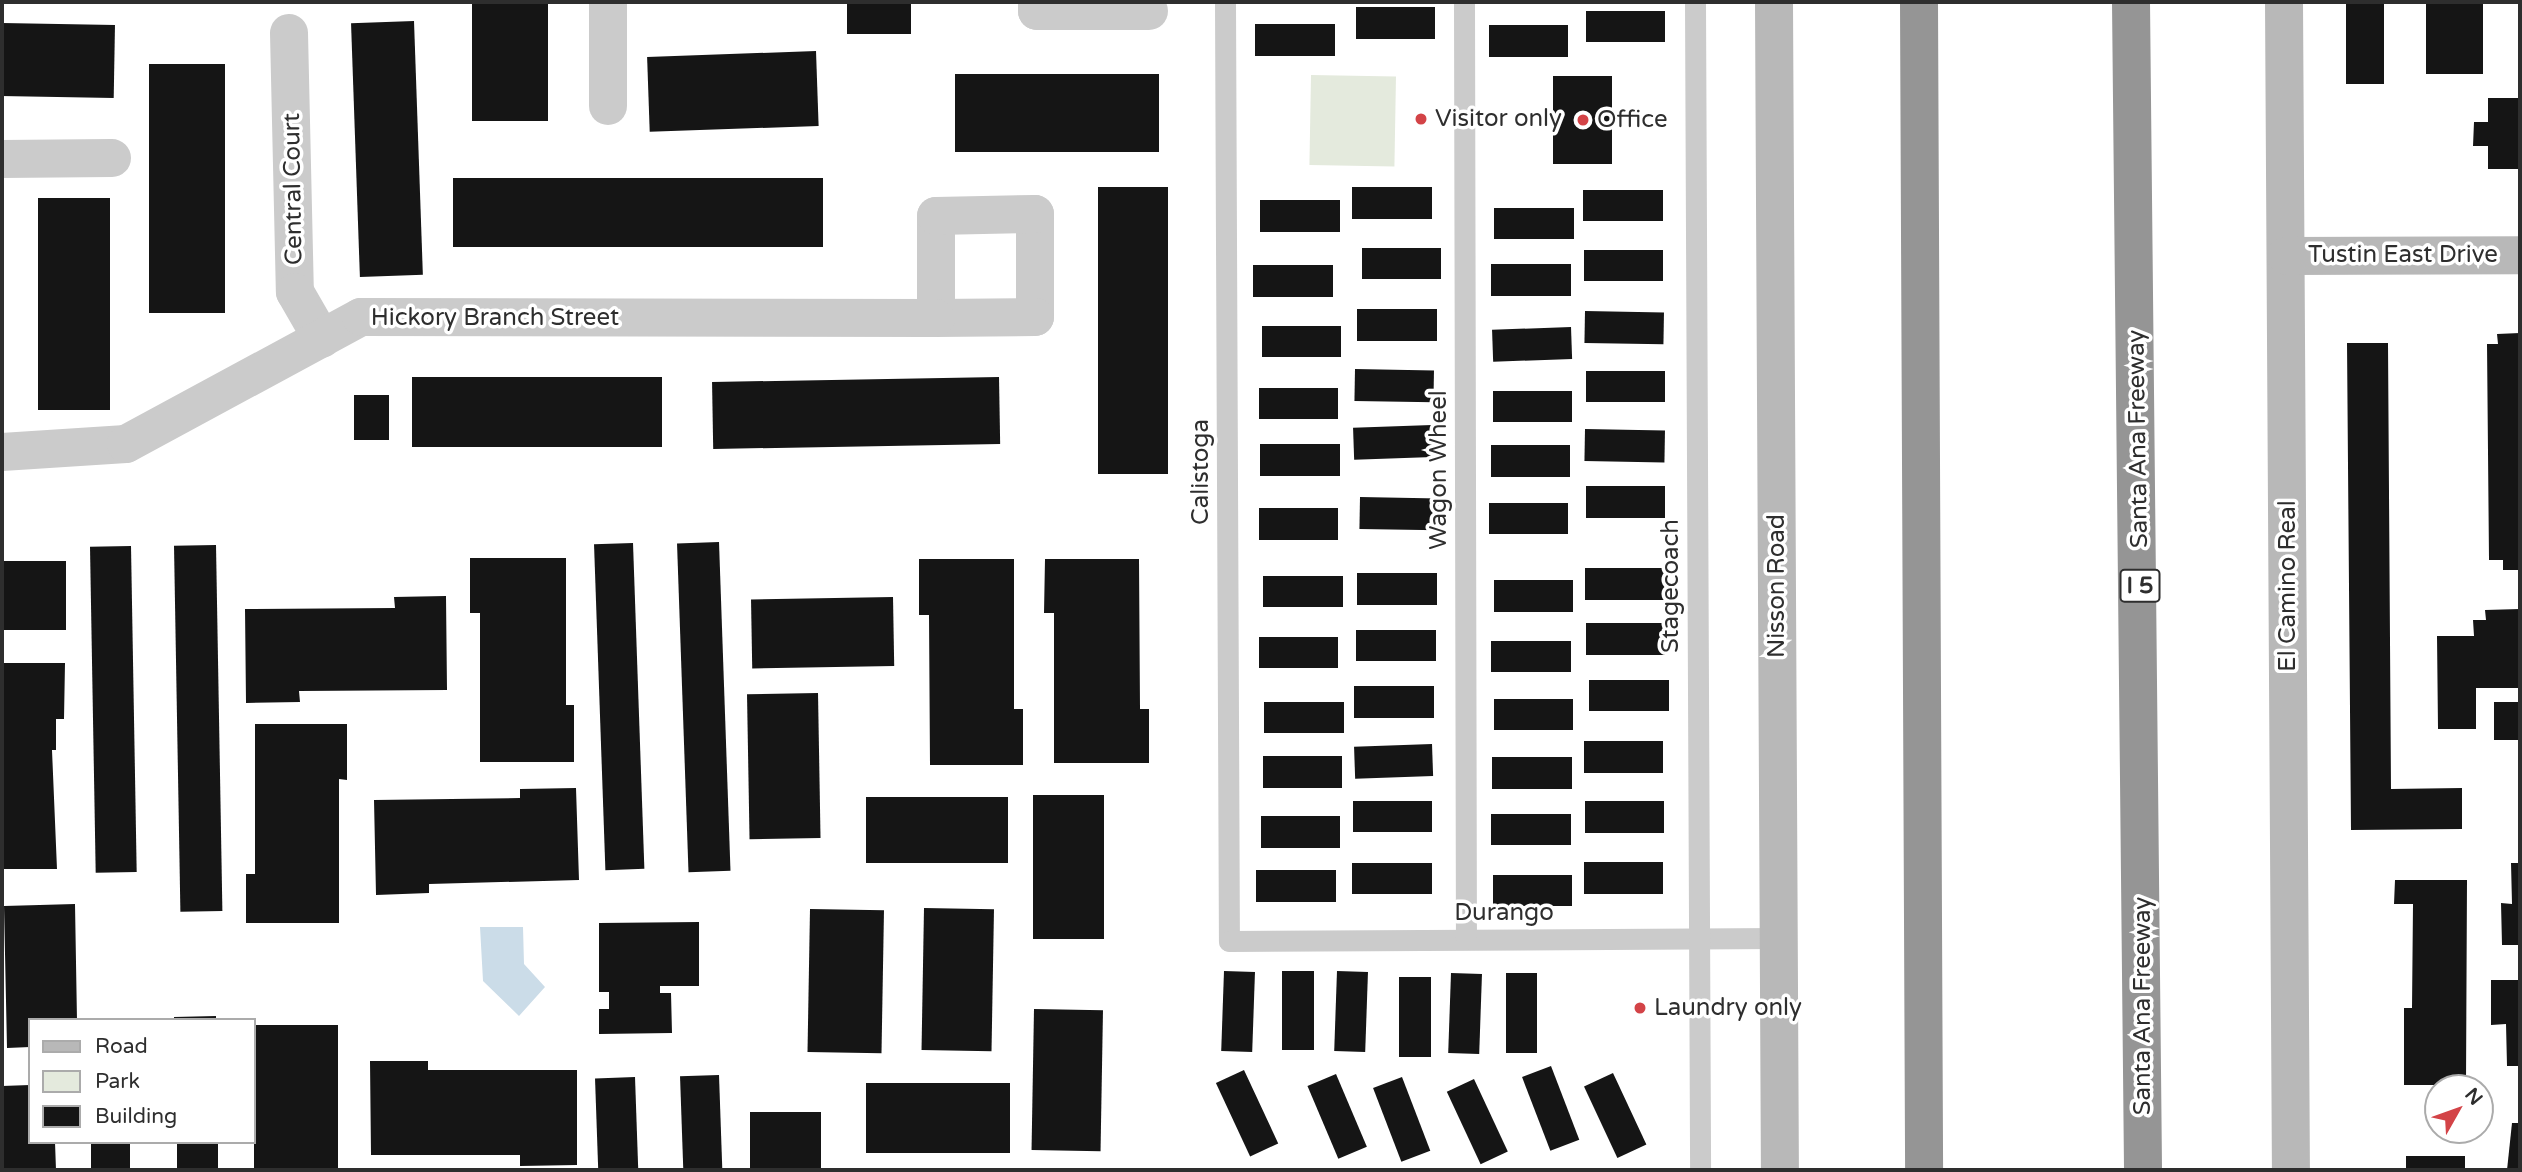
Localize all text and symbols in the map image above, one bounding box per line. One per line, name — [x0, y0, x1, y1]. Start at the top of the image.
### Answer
place label: Visitor only — [1435, 105, 1562, 133]
place label: Office — [1597, 106, 1668, 134]
marker: Visitor only — [1413, 111, 1429, 127]
marker: Office — [1575, 112, 1591, 128]
street label: Central Court — [277, 113, 309, 265]
street label: Tustin East Drive — [2308, 241, 2498, 269]
street label: Hickory Branch Street — [371, 304, 619, 332]
street label: Santa Ana Freeway — [2122, 330, 2154, 548]
street label: Wagon Wheel — [1425, 390, 1453, 550]
street label: Calistoga — [1187, 419, 1215, 525]
street label: El Camino Real — [2274, 500, 2302, 672]
street label: Nisson Road — [1763, 514, 1791, 658]
street label: Stagecoach — [1657, 519, 1685, 653]
road number: I 5 — [2119, 566, 2161, 606]
street label: Santa Ana Freeway — [2129, 897, 2157, 1115]
street label: Durango — [1454, 899, 1554, 927]
place label: Laundry only — [1654, 994, 1802, 1022]
marker: Laundry only — [1632, 1000, 1648, 1016]
legend — [28, 1018, 256, 1144]
text: Road — [95, 1034, 148, 1059]
text: Park — [95, 1069, 140, 1094]
north arrow — [2424, 1074, 2494, 1144]
text: N — [2460, 1084, 2487, 1110]
text: Building — [95, 1104, 177, 1129]

